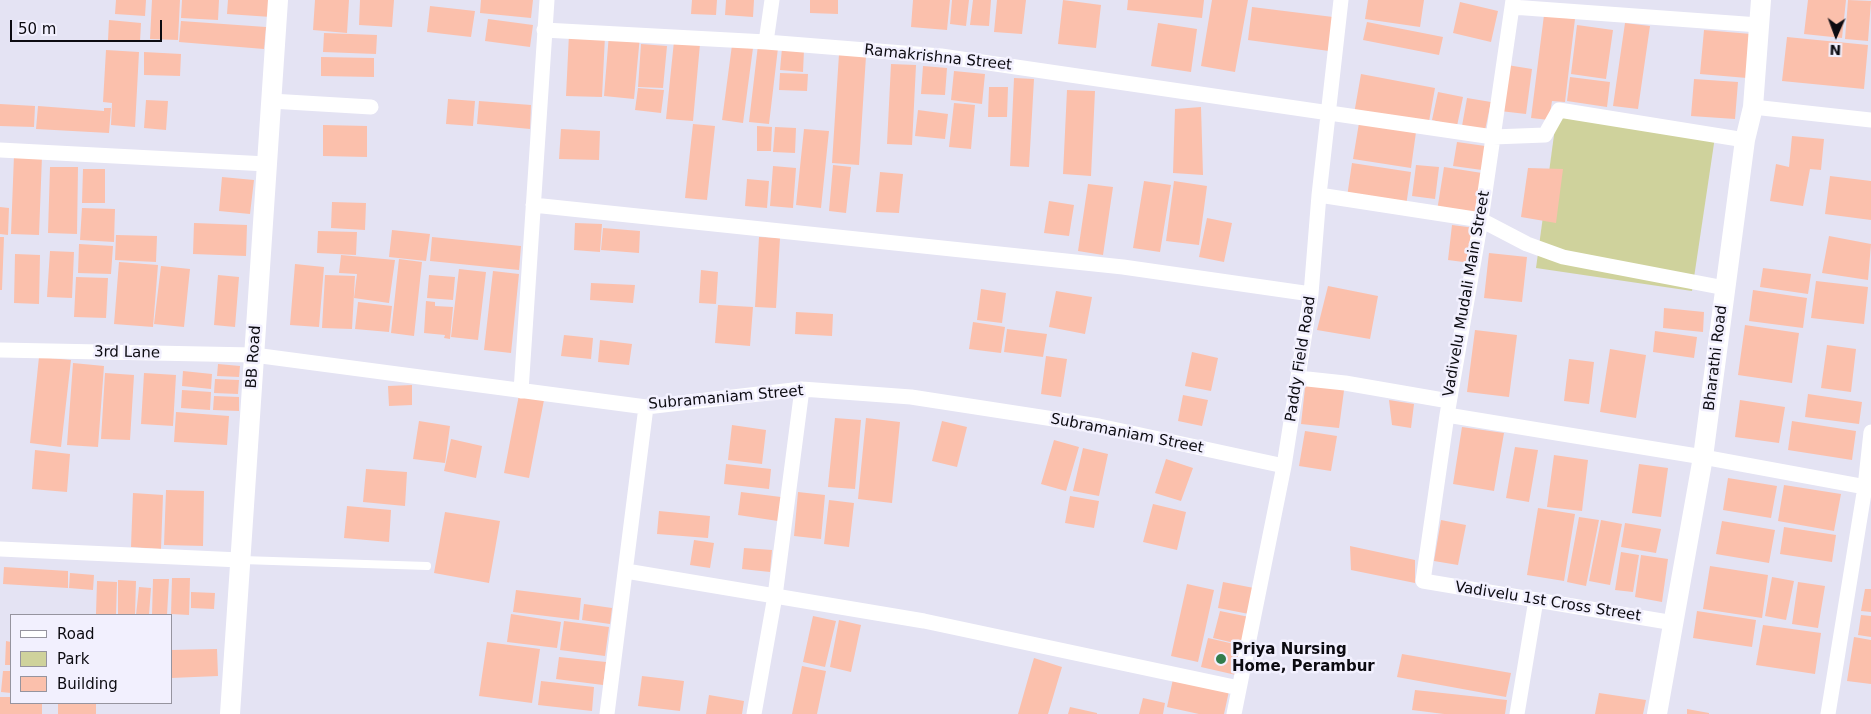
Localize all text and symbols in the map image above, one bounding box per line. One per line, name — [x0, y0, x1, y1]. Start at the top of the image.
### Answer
scale bar — [12, 10, 165, 42]
north arrow — [1811, 10, 1861, 60]
text: 50 m — [18, 20, 56, 38]
street label: Ramakrishna Street — [863, 41, 1013, 75]
text: N — [1829, 42, 1842, 58]
street label: Vadivelu Mudali Main Street — [1440, 190, 1494, 398]
street label: Paddy Field Road — [1282, 295, 1320, 423]
street label: Bharathi Road — [1701, 304, 1731, 412]
street label: BB Road — [243, 325, 265, 389]
street label: 3rd Lane — [94, 343, 160, 363]
street label: Subramaniam Street — [648, 382, 804, 414]
street label: Subramaniam Street — [1049, 410, 1205, 458]
street label: Vadivelu 1st Cross Street — [1454, 578, 1642, 626]
legend — [10, 614, 172, 704]
text: Road — [57, 625, 95, 643]
place label: Priya Nursing Home, Perambur — [1232, 641, 1375, 676]
text: Park — [57, 650, 89, 668]
marker: Priya Nursing Home, Perambur — [1214, 652, 1228, 666]
text: Building — [57, 675, 118, 693]

